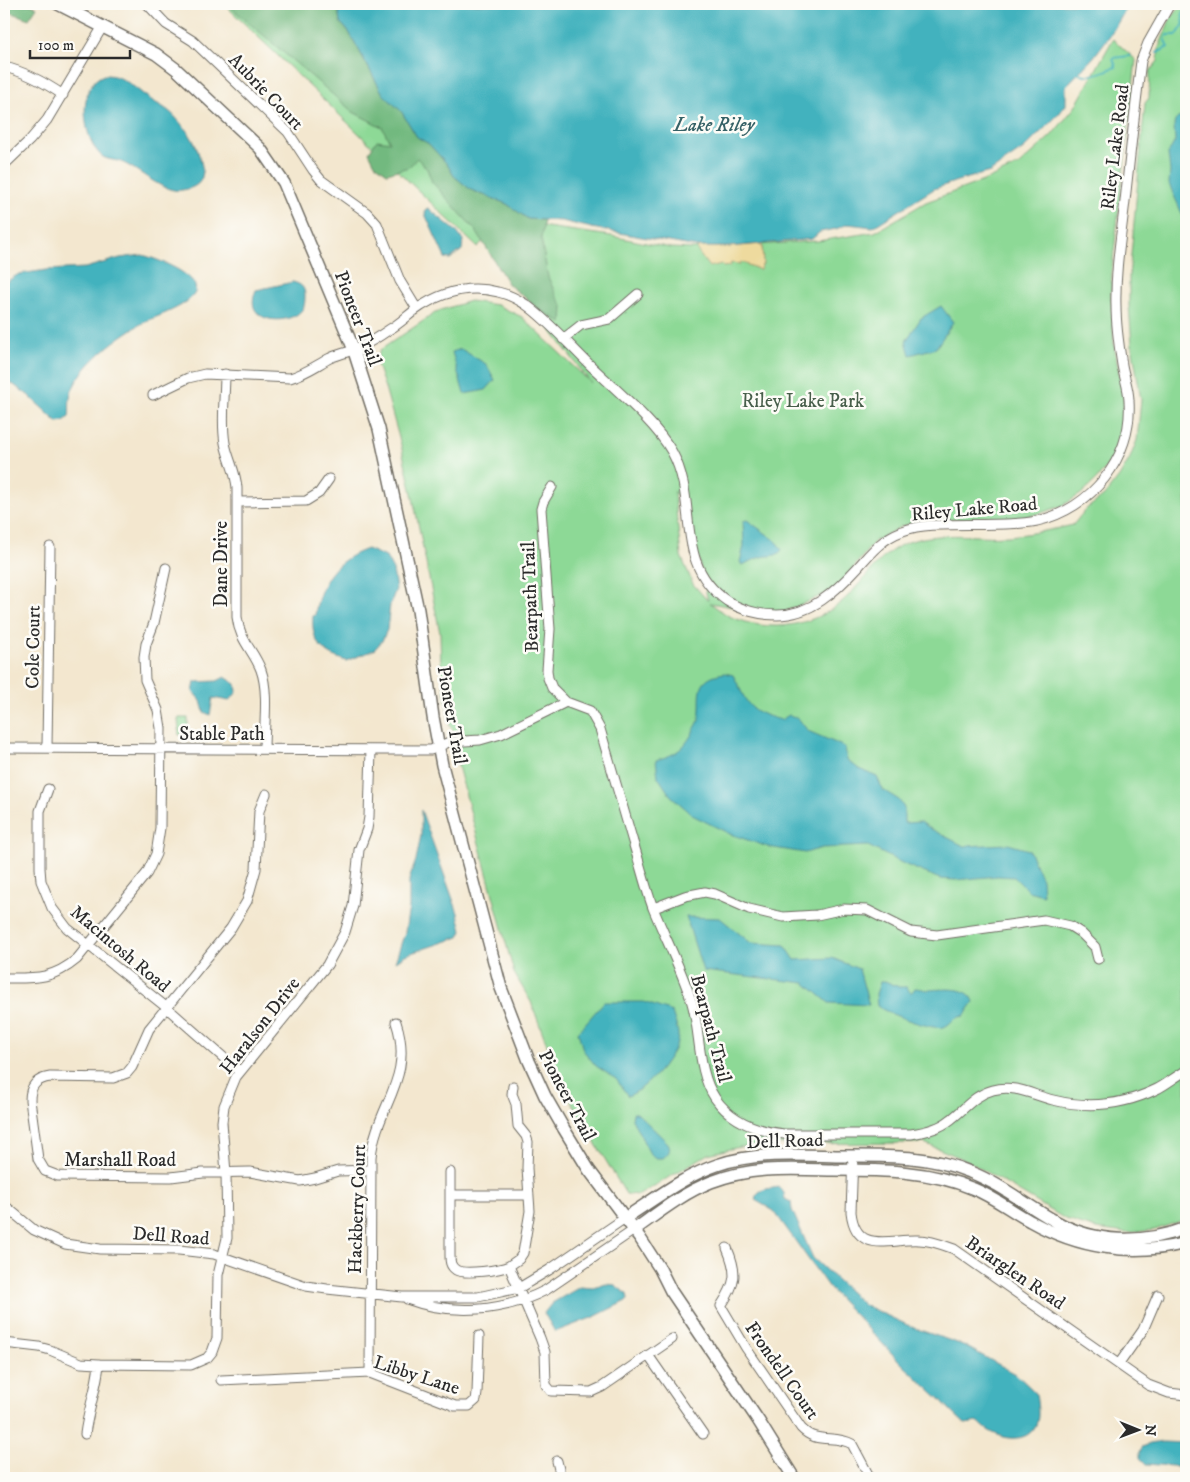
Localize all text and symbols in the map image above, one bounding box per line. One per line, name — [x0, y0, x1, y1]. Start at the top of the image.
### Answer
scale bar — [30, 28, 130, 60]
text: 100 m — [38, 36, 74, 55]
street label: Aubrie Court — [224, 49, 308, 135]
street label: Riley Lake Road — [1096, 83, 1135, 211]
water label: Lake Riley — [673, 113, 755, 138]
street label: Pioneer Trail — [329, 268, 386, 370]
park label: Riley Lake Park — [742, 390, 865, 413]
street label: Riley Lake Road — [910, 492, 1039, 526]
street label: Dane Drive — [210, 521, 233, 607]
street label: Bearpath Trail — [517, 541, 544, 653]
street label: Cole Court — [21, 605, 46, 689]
street label: Pioneer Trail — [432, 664, 472, 767]
street label: Stable Path — [179, 723, 265, 746]
street label: Macintosh Road — [65, 901, 175, 998]
street label: Bearpath Trail — [685, 972, 736, 1085]
street label: Haralson Drive — [215, 973, 305, 1079]
street label: Pioneer Trail — [533, 1046, 600, 1146]
street label: Dell Road — [746, 1129, 824, 1154]
street label: Hackberry Court — [344, 1144, 371, 1274]
street label: Marshall Road — [64, 1149, 176, 1172]
street label: Dell Road — [132, 1222, 211, 1251]
street label: Briarglen Road — [961, 1232, 1070, 1315]
street label: Frondell Court — [740, 1318, 824, 1424]
street label: Libby Lane — [371, 1351, 463, 1400]
north arrow — [1112, 1404, 1162, 1454]
text: N — [1141, 1424, 1159, 1437]

